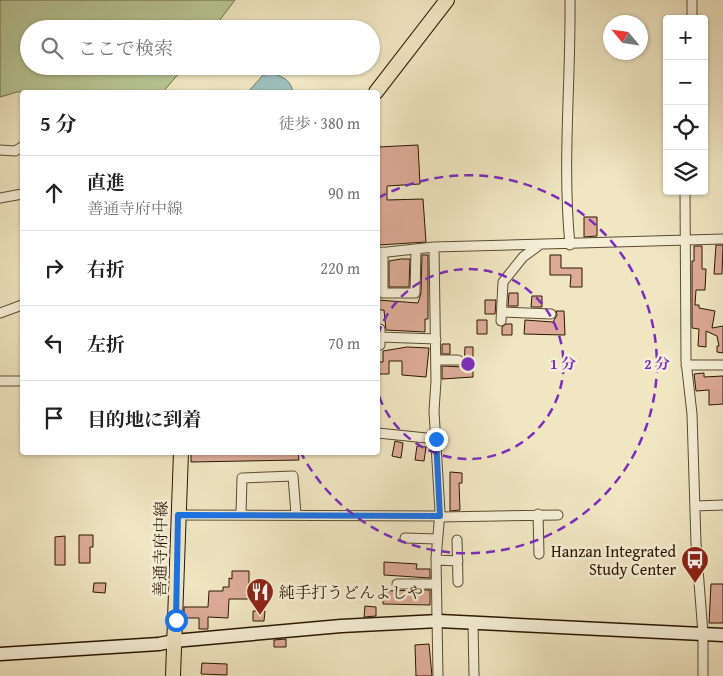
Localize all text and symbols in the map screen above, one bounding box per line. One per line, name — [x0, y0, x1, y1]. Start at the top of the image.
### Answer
north arrow — [603, 15, 648, 60]
map controls — [663, 15, 708, 195]
button: + — [663, 15, 708, 60]
search box — [20, 20, 380, 75]
icon: search — [38, 34, 66, 62]
text: ここで検索 — [78, 34, 173, 62]
button: − — [663, 60, 708, 105]
button: locate — [663, 105, 708, 150]
text: 5 分 — [40, 108, 77, 139]
text: 徒歩 · 380 m — [279, 111, 360, 135]
button: layers — [663, 150, 708, 195]
text: 直進 — [87, 168, 125, 196]
icon: ahead — [40, 179, 68, 207]
text: 90 m — [328, 181, 360, 205]
text: 善通寺府中線 — [87, 196, 183, 220]
icon: right — [40, 254, 68, 282]
text: 右折 — [87, 255, 125, 283]
text: 220 m — [320, 256, 360, 280]
icon: left — [40, 329, 68, 357]
text: 左折 — [87, 330, 125, 358]
text: 70 m — [328, 331, 360, 355]
text: 1 分 — [550, 353, 576, 374]
text: 2 分 — [644, 353, 670, 374]
centre of rings — [459, 355, 477, 373]
icon: arrive — [40, 404, 68, 432]
text: 目的地に到着 — [87, 405, 201, 433]
route end — [425, 428, 448, 451]
street label: 善通寺府中線 — [147, 501, 173, 597]
place label: Hanzan Integrated Study Center — [551, 539, 676, 581]
bus stop icon: Hanzan Integrated Study Center — [680, 545, 710, 584]
restaurant icon: 純手打うどんよしや — [245, 577, 275, 616]
place label: 純手打うどんよしや — [279, 580, 423, 604]
route start — [165, 609, 188, 632]

